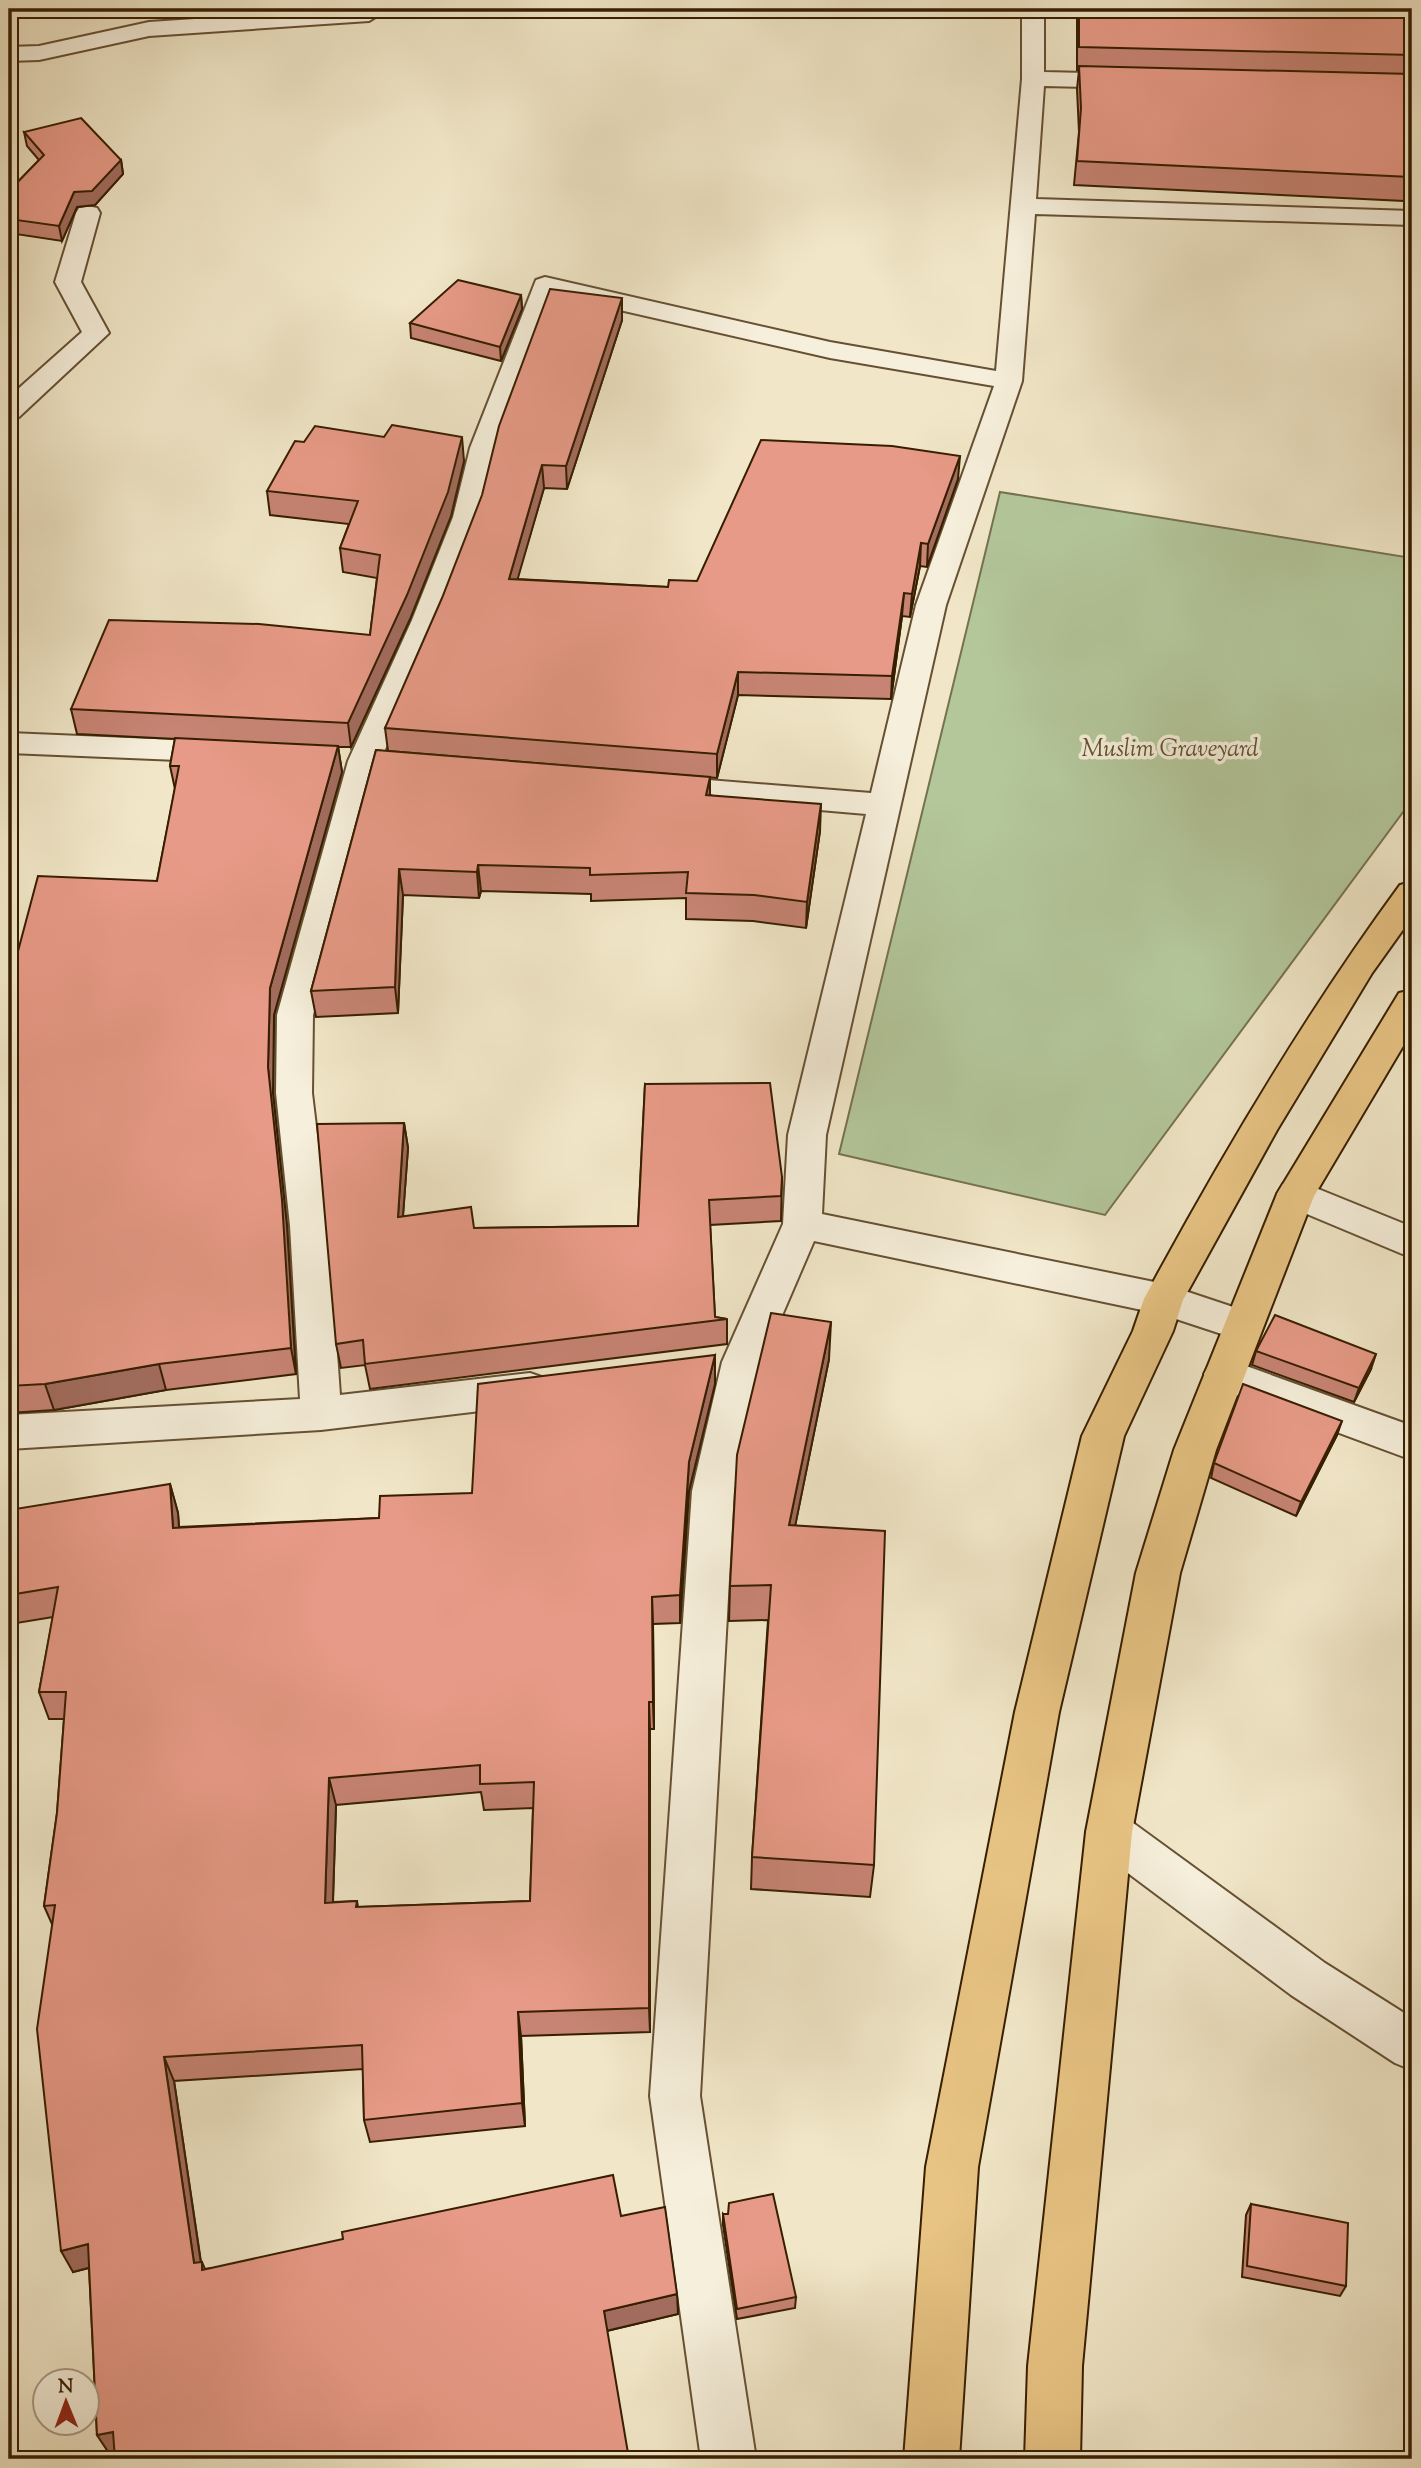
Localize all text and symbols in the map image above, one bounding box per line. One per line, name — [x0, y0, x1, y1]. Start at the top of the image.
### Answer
park label: Muslim Graveyard — [1082, 733, 1259, 767]
north arrow — [32, 2366, 102, 2436]
text: N — [58, 2374, 74, 2401]

